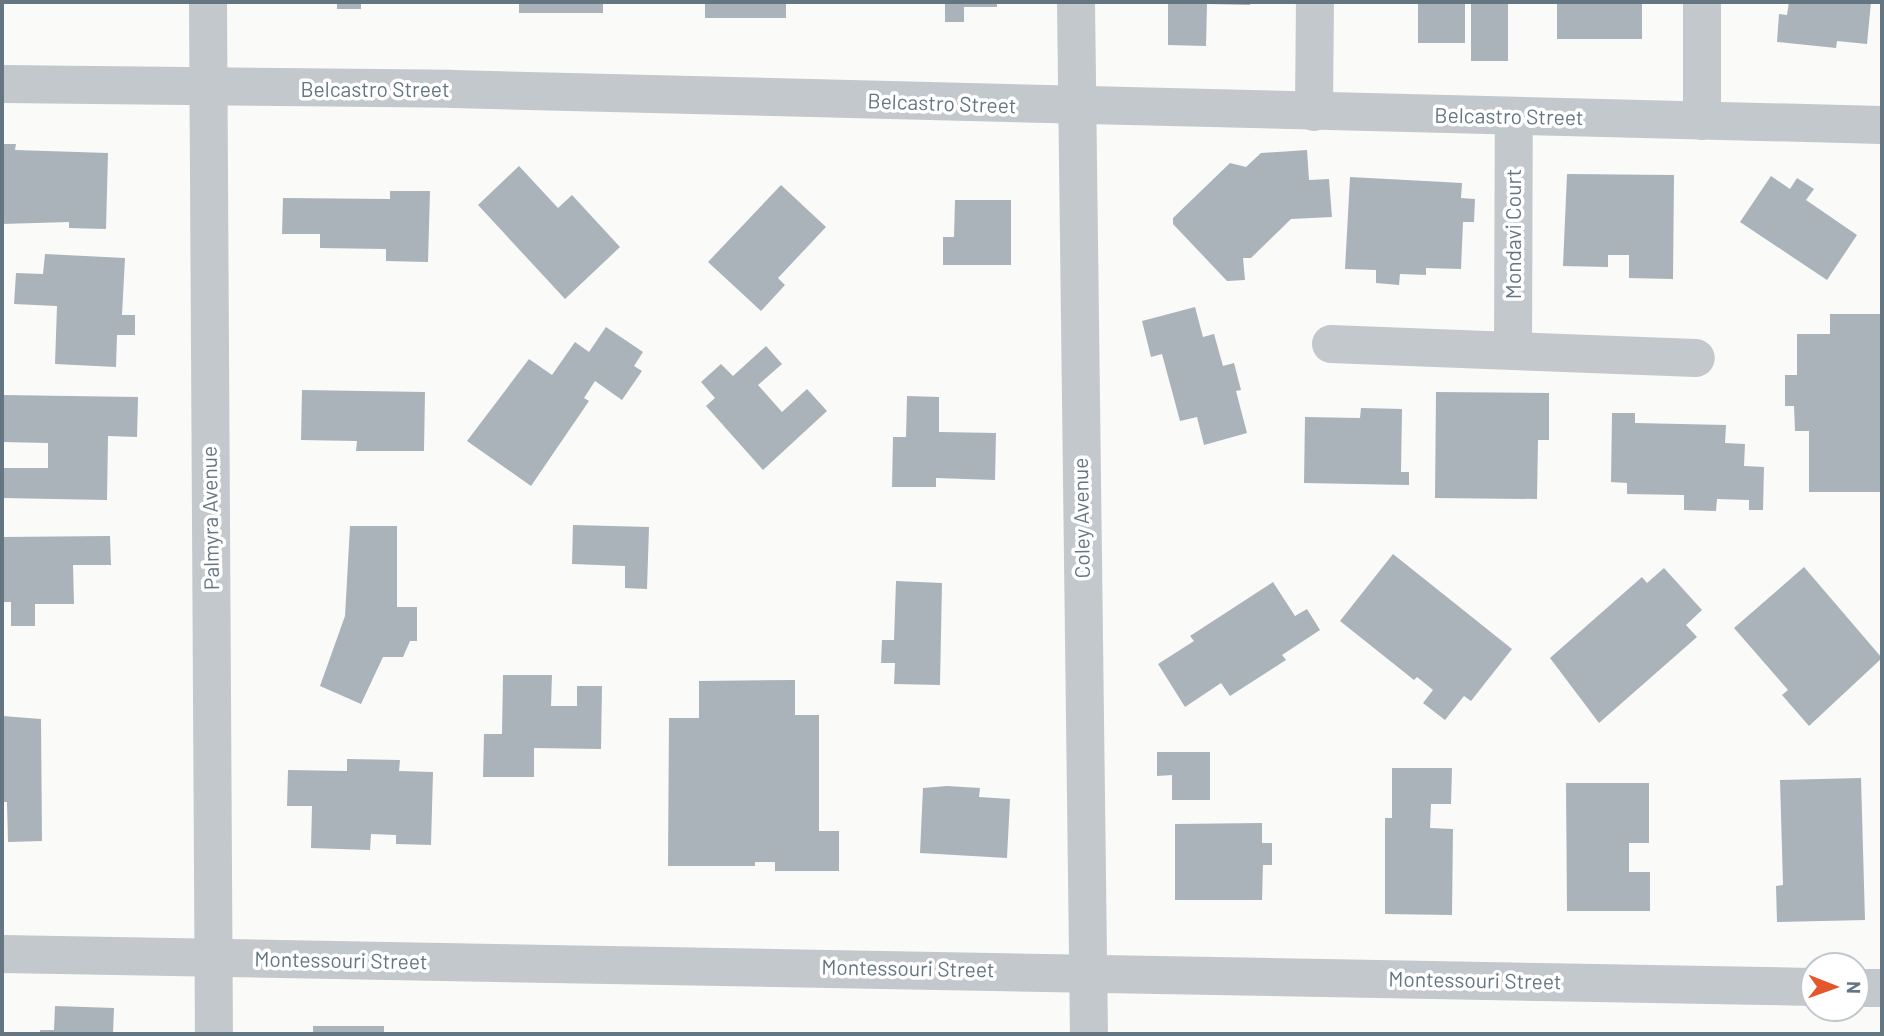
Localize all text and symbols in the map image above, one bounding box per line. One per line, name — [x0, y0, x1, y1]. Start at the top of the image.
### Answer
street label: Belcastro Street — [300, 76, 450, 102]
street label: Belcastro Street — [867, 88, 1017, 118]
street label: Belcastro Street — [1434, 102, 1584, 130]
street label: Mondavi Court — [1500, 169, 1526, 299]
street label: Palmyra Avenue — [196, 446, 224, 590]
street label: Coley Avenue — [1067, 458, 1095, 578]
street label: Montessouri Street — [254, 946, 428, 974]
north arrow — [1800, 952, 1870, 1022]
street label: Montessouri Street — [821, 954, 995, 982]
street label: Montessouri Street — [1388, 966, 1562, 994]
text: N — [1843, 981, 1866, 994]

